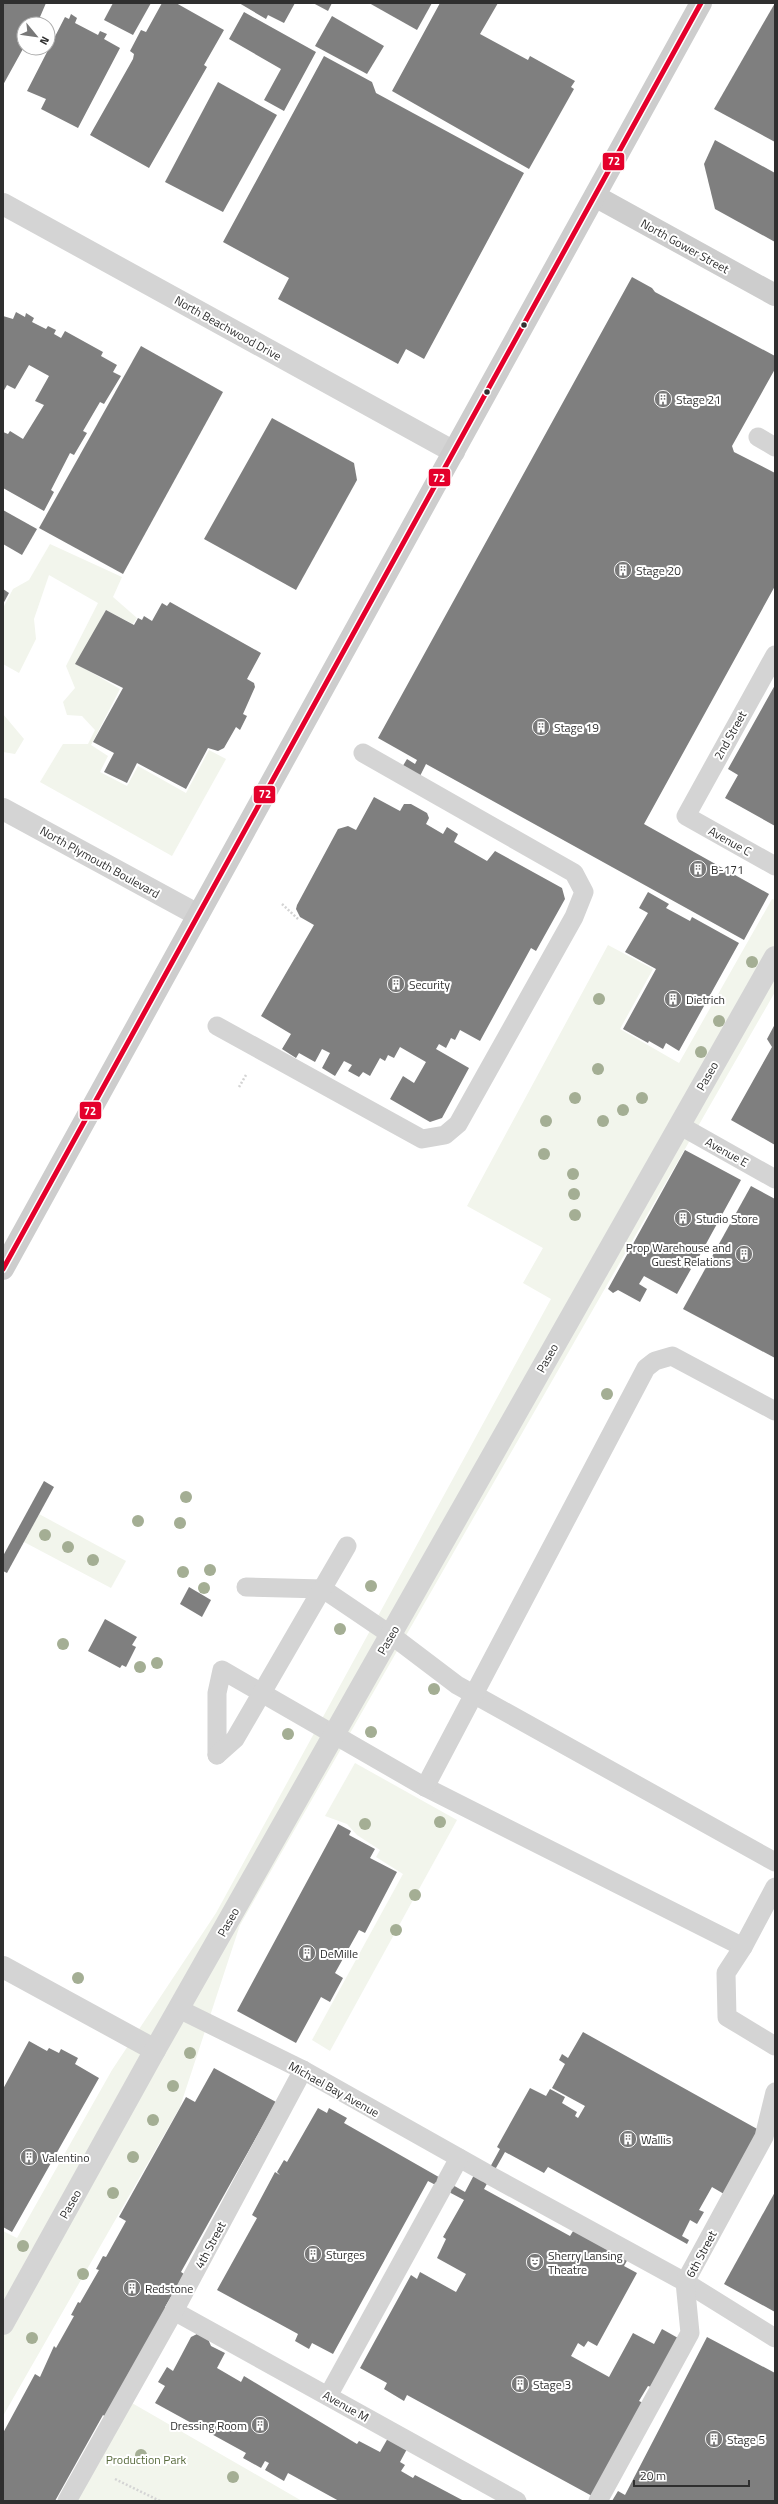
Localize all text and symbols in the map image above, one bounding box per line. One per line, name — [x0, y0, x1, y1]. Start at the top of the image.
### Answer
north arrow — [16, 16, 56, 56]
text: N — [36, 34, 54, 48]
line badge: 72 — [602, 152, 625, 171]
text: 72 — [608, 153, 620, 169]
street label: North Gower Street — [637, 214, 733, 279]
street label: North Beachwood Drive — [171, 291, 285, 365]
unlabelled marker — [519, 320, 529, 330]
unlabelled marker — [482, 387, 492, 397]
building icon: Stage 21 — [653, 389, 673, 409]
place label: Stage 21 — [676, 390, 721, 409]
line badge: 72 — [428, 468, 451, 487]
text: 72 — [433, 470, 445, 486]
building icon: Stage 20 — [613, 560, 633, 580]
place label: Stage 20 — [636, 561, 681, 580]
street label: 2nd Street — [709, 706, 752, 763]
building icon: Stage 19 — [531, 717, 551, 737]
place label: Stage 19 — [554, 718, 599, 737]
line badge: 72 — [253, 785, 276, 804]
text: 72 — [259, 786, 271, 802]
street label: North Plymouth Boulevard — [37, 821, 163, 903]
street label: Avenue C — [705, 821, 755, 861]
building icon: B-171 — [688, 859, 708, 879]
place label: B-171 — [711, 860, 744, 879]
building icon: Security — [386, 974, 406, 994]
place label: Security — [409, 975, 450, 994]
building icon: Dietrich — [663, 989, 683, 1009]
place label: Dietrich — [686, 990, 725, 1009]
street label: Paseo — [691, 1058, 723, 1094]
line badge: 72 — [79, 1101, 102, 1120]
text: 72 — [84, 1103, 96, 1119]
street label: Avenue E — [702, 1132, 752, 1172]
building icon: Studio Store — [673, 1208, 693, 1228]
place label: Studio Store — [696, 1209, 758, 1228]
place label: Prop Warehouse and Guest Relations — [626, 1238, 731, 1271]
building icon: Prop Warehouse and Guest Relations — [734, 1244, 754, 1264]
street label: Paseo — [531, 1340, 563, 1376]
street label: Paseo — [372, 1622, 404, 1658]
street label: Paseo — [212, 1904, 244, 1940]
building icon: DeMille — [297, 1943, 317, 1963]
place label: DeMille — [320, 1944, 358, 1963]
street label: Michael Bay Avenue — [285, 2056, 383, 2122]
building icon: Wallis — [618, 2129, 638, 2149]
place label: Wallis — [641, 2130, 672, 2149]
building icon: Valentino — [19, 2147, 39, 2167]
place label: Valentino — [42, 2148, 90, 2167]
street label: Paseo — [54, 2186, 86, 2222]
street label: 4th Street — [190, 2217, 231, 2272]
street label: 6th Street — [681, 2226, 722, 2281]
building icon: Sturges — [303, 2244, 323, 2264]
place label: Sturges — [326, 2245, 365, 2264]
place label: Sherry Lansing Theatre — [548, 2246, 623, 2279]
theatre icon: Sherry Lansing Theatre — [525, 2252, 545, 2272]
building icon: Redstone — [122, 2278, 142, 2298]
place label: Redstone — [145, 2279, 193, 2298]
building icon: Stage 3 — [510, 2374, 530, 2394]
place label: Stage 3 — [533, 2375, 571, 2394]
street label: Avenue M — [319, 2386, 373, 2426]
building icon: Dressing Room — [250, 2415, 270, 2435]
place label: Dressing Room — [170, 2416, 247, 2435]
building icon: Stage 5 — [704, 2429, 724, 2449]
place label: Stage 5 — [727, 2430, 765, 2449]
park label: Production Park — [106, 2450, 187, 2469]
scale bar — [634, 2462, 749, 2488]
text: 20 m — [640, 2466, 666, 2485]

